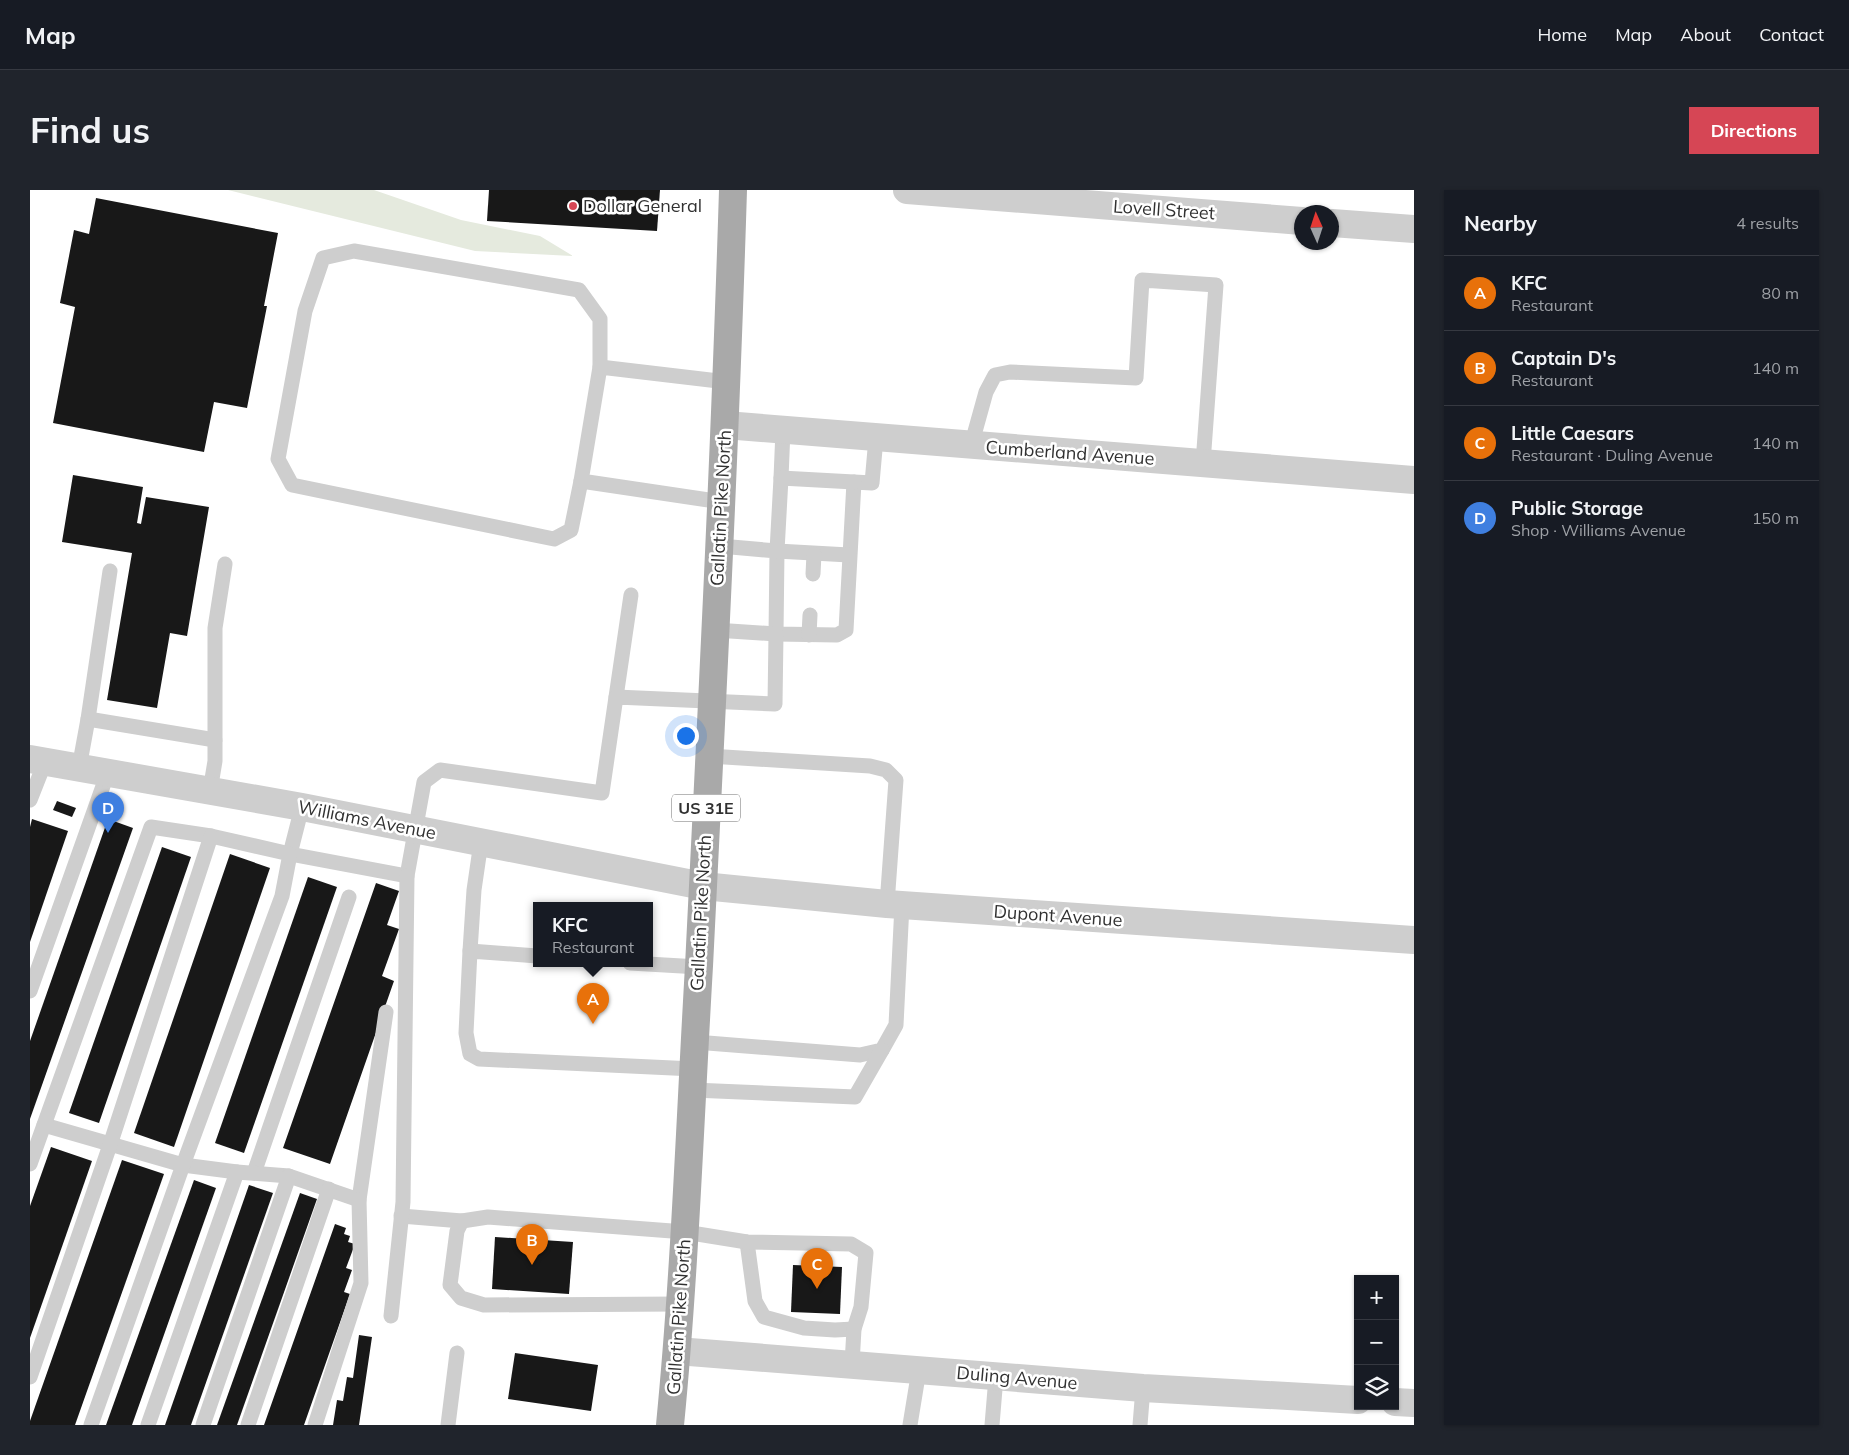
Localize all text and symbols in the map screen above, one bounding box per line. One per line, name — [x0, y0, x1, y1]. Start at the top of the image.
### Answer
text: Map — [25, 20, 76, 50]
text: Home — [1537, 23, 1587, 46]
text: Map — [1615, 23, 1652, 46]
text: About — [1680, 23, 1731, 46]
text: Contact — [1759, 23, 1824, 46]
button: Directions — [1689, 107, 1819, 154]
text: Find us — [30, 108, 150, 152]
place label: Dollar General — [583, 194, 702, 217]
street label: Lovell Street — [1112, 194, 1216, 225]
marker: Dollar General — [567, 200, 579, 212]
north arrow — [1294, 205, 1339, 250]
text: Nearby — [1464, 210, 1537, 236]
text: 4 results — [1736, 213, 1799, 233]
text: KFC — [1511, 271, 1547, 295]
text: A — [1474, 283, 1486, 303]
text: 80 m — [1762, 283, 1799, 303]
text: Restaurant — [1511, 295, 1593, 315]
text: Captain D's — [1511, 346, 1616, 370]
text: B — [1474, 358, 1486, 378]
text: 140 m — [1752, 358, 1799, 378]
text: Restaurant — [1511, 370, 1593, 390]
text: Little Caesars — [1511, 421, 1634, 445]
street label: Gallatin Pike North — [705, 429, 736, 587]
text: C — [1475, 433, 1485, 453]
text: 140 m — [1752, 433, 1799, 453]
street label: Cumberland Avenue — [985, 435, 1155, 470]
text: Restaurant · Duling Avenue — [1511, 445, 1713, 465]
text: Public Storage — [1511, 496, 1643, 520]
text: D — [1474, 508, 1486, 528]
text: 150 m — [1752, 508, 1799, 528]
text: Shop · Williams Avenue — [1511, 520, 1686, 540]
your location — [673, 723, 699, 749]
pin: D — [92, 792, 124, 833]
road number: US 31E — [672, 794, 740, 822]
street label: Williams Avenue — [296, 795, 438, 844]
street label: Gallatin Pike North — [685, 834, 716, 992]
street label: Dupont Avenue — [993, 900, 1123, 931]
popup — [533, 902, 653, 967]
text: KFC — [552, 913, 588, 937]
text: Restaurant — [552, 937, 634, 957]
pin: A — [577, 983, 609, 1024]
pin: B — [516, 1224, 548, 1265]
street label: Gallatin Pike North — [662, 1238, 695, 1396]
pin: C — [801, 1248, 833, 1289]
map controls — [1354, 1275, 1399, 1410]
button: + — [1354, 1275, 1399, 1320]
button: − — [1354, 1320, 1399, 1365]
street label: Duling Avenue — [956, 1361, 1078, 1394]
button: layers — [1354, 1365, 1399, 1410]

